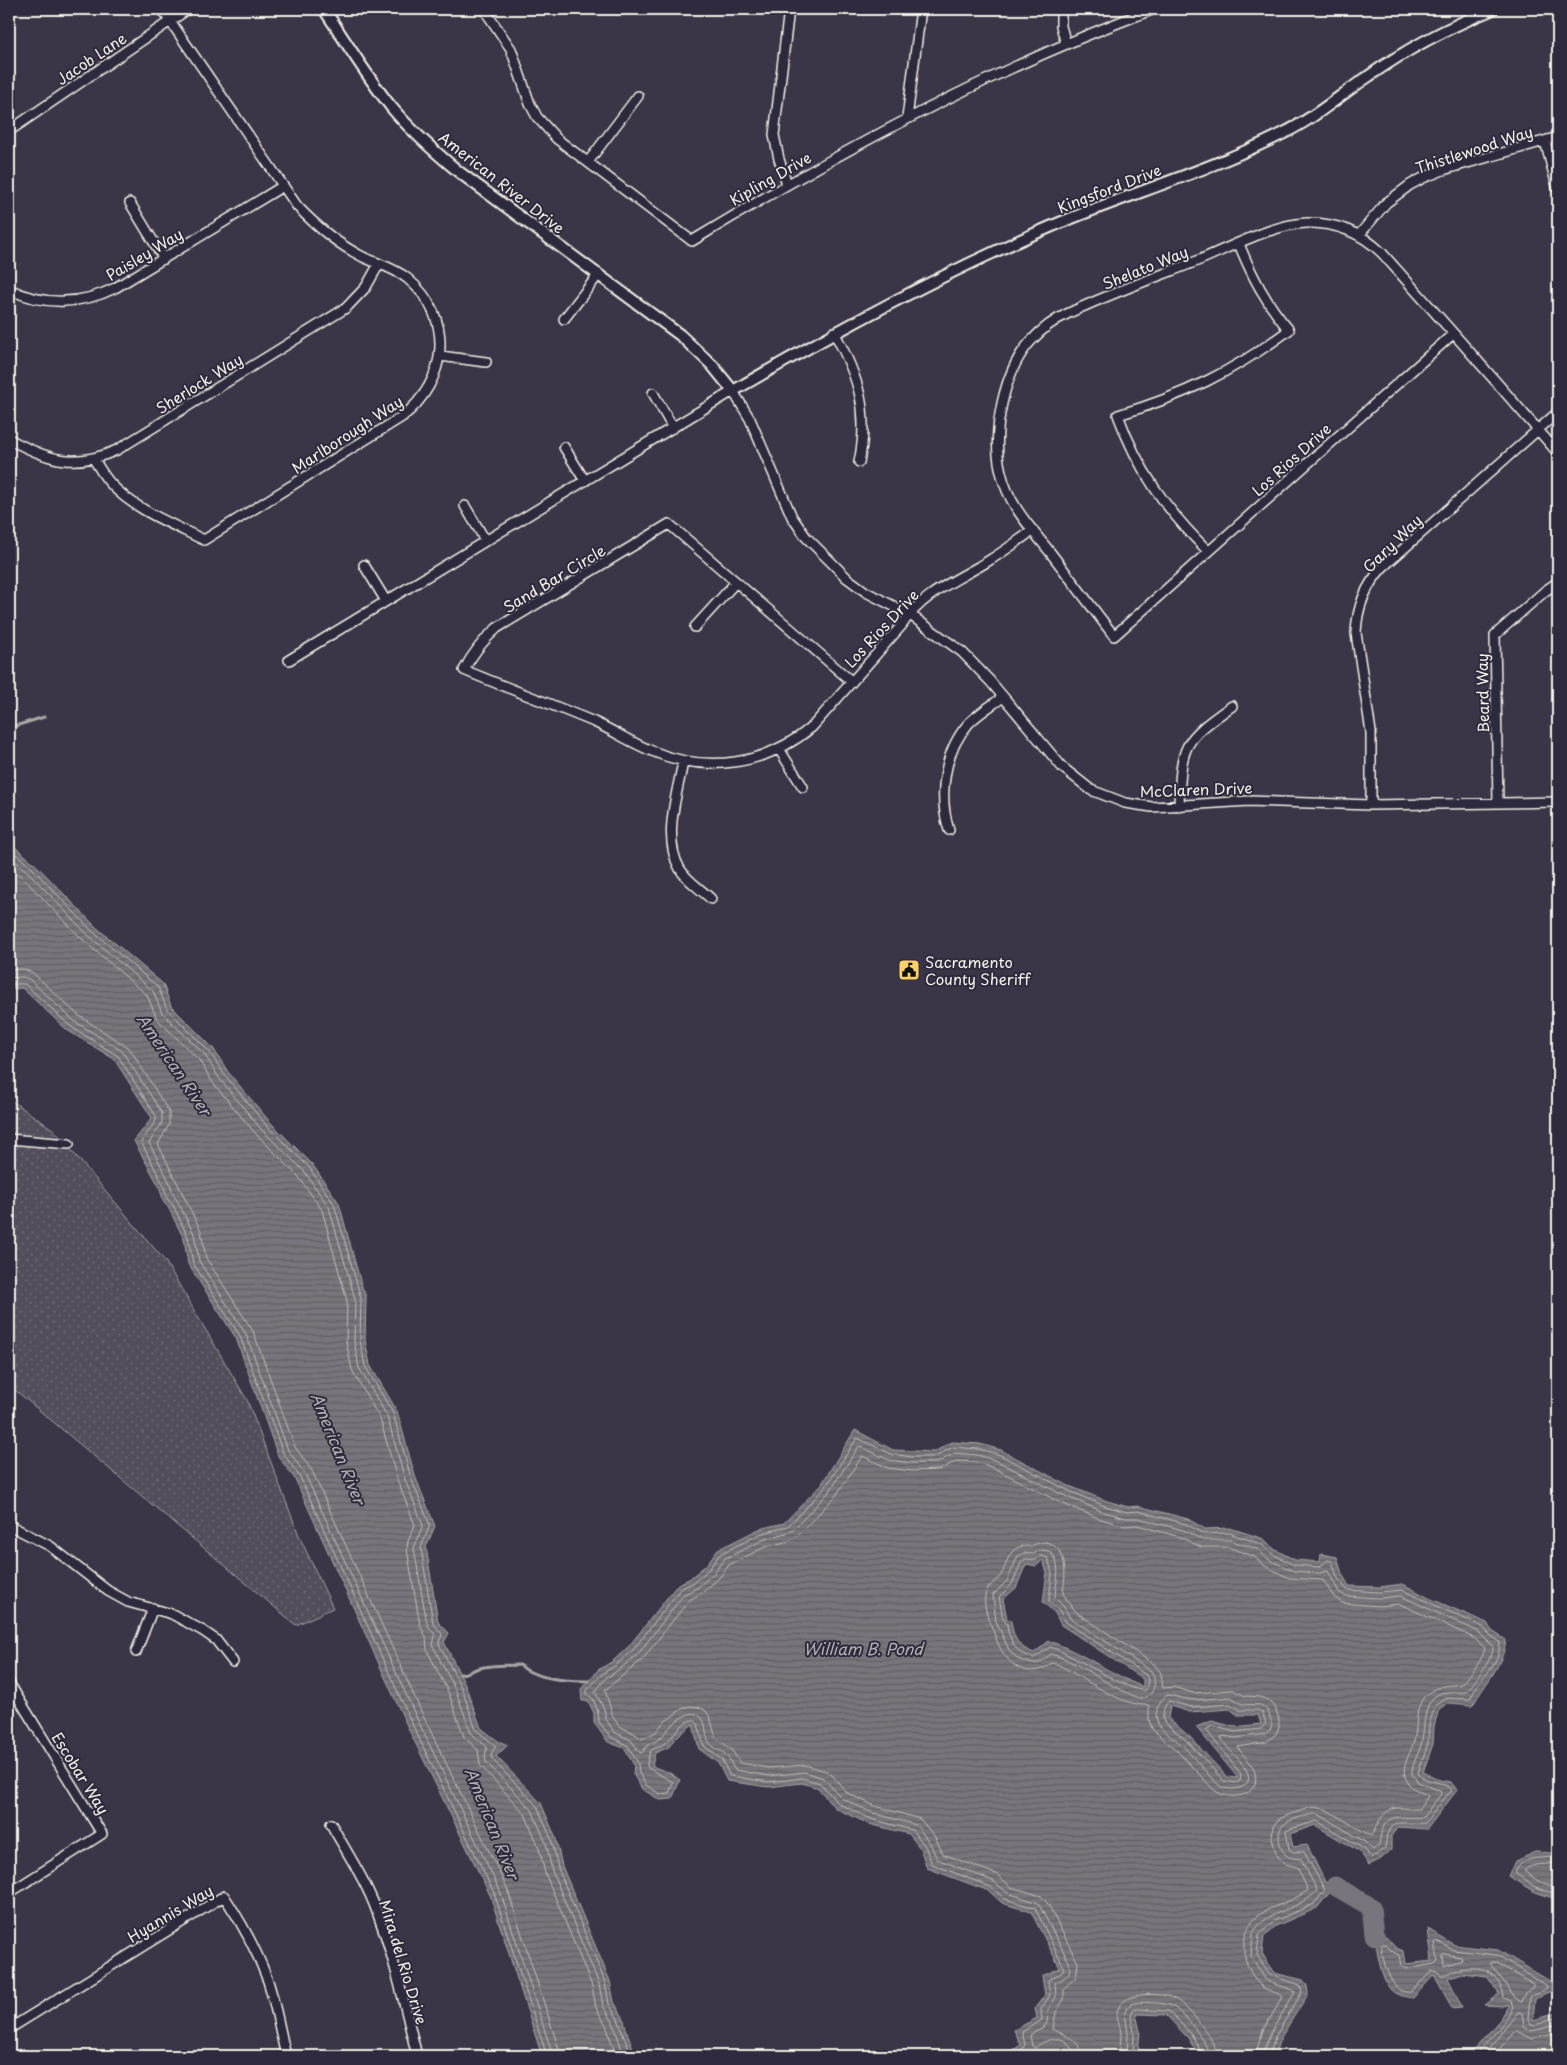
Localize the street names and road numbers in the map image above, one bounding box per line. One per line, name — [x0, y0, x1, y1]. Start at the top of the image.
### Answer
street label: Jacob Lane — [51, 26, 131, 90]
street label: Thistlewood Way — [1412, 119, 1536, 179]
street label: American River Drive — [434, 125, 570, 239]
street label: Kipling Drive — [725, 145, 815, 211]
street label: Kingsford Drive — [1054, 158, 1164, 218]
street label: Paisley Way — [101, 222, 187, 286]
street label: Shelato Way — [1099, 239, 1191, 295]
street label: Sherlock Way — [151, 347, 247, 419]
street label: Marlborough Way — [287, 389, 407, 479]
street label: Los Rios Drive — [1246, 417, 1336, 501]
street label: Gary Way — [1357, 509, 1427, 577]
street label: Sand Bar Circle — [498, 538, 610, 618]
street label: Los Rios Drive — [838, 584, 924, 672]
street label: Beard Way — [1470, 653, 1494, 733]
street label: McClaren Drive — [1139, 776, 1253, 802]
street label: Escobar Way — [47, 1728, 115, 1818]
street label: Hyannis Way — [123, 1878, 217, 1948]
street label: Mira del Rio Drive — [374, 1897, 434, 2027]

